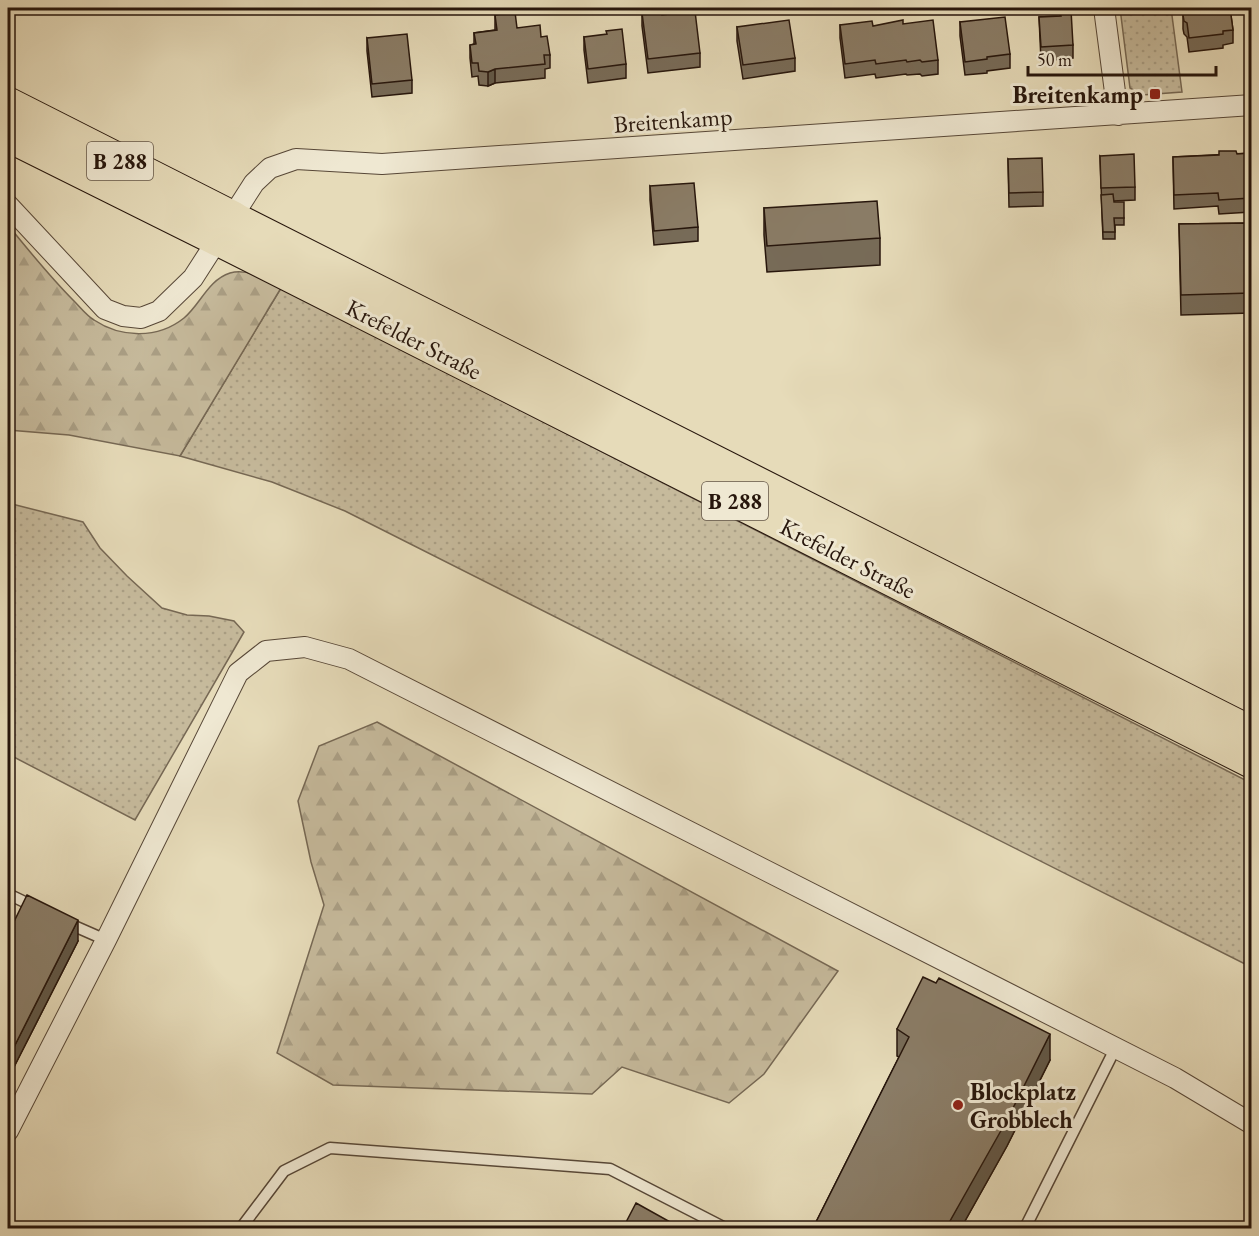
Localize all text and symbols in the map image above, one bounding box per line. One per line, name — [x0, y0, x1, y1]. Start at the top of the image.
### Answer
scale bar — [1028, 39, 1216, 77]
text: 50 m — [1037, 48, 1072, 71]
place label: Breitenkamp — [1012, 79, 1143, 110]
marker: Breitenkamp — [1148, 87, 1162, 101]
street label: Breitenkamp — [613, 100, 733, 140]
road number: B 288 — [87, 142, 153, 180]
street label: Krefelder Straße — [341, 292, 487, 386]
road number: B 288 — [702, 482, 768, 520]
street label: Krefelder Straße — [775, 511, 921, 605]
place label: Blockplatz Grobblech — [970, 1076, 1077, 1135]
marker: Blockplatz Grobblech — [951, 1098, 965, 1112]

